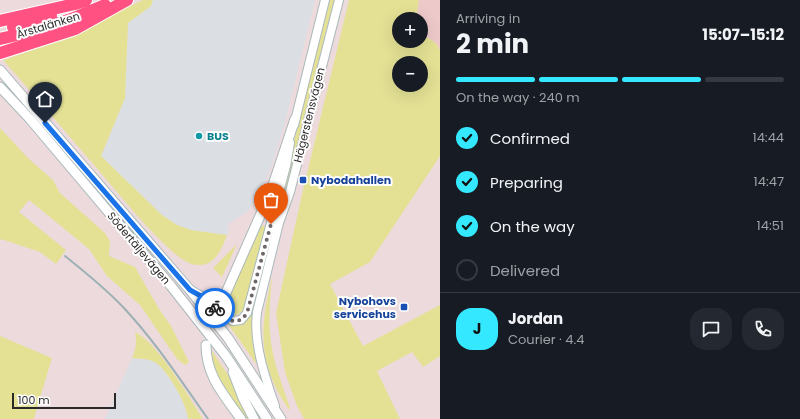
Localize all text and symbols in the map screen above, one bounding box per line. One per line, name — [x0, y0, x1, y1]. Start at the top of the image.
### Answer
street label: Årstalänken — [14, 8, 82, 42]
text: Arriving in — [456, 9, 520, 28]
map controls — [392, 12, 428, 92]
button: + — [392, 12, 428, 48]
text: 15:07–15:12 — [702, 24, 784, 45]
text: 2 min — [456, 26, 529, 62]
button: − — [392, 56, 428, 92]
street label: Hägerstensvägen — [289, 66, 329, 164]
pin — [28, 82, 62, 123]
icon: home — [34, 88, 56, 110]
text: On the way · 240 m — [456, 88, 580, 107]
icon: check — [456, 127, 478, 149]
place label: BUS — [207, 128, 229, 144]
text: Confirmed — [490, 128, 570, 149]
text: 14:44 — [753, 128, 784, 147]
marker: BUS — [194, 131, 204, 141]
icon: check — [456, 171, 478, 193]
place label: Nybodahallen — [311, 172, 391, 188]
text: Preparing — [490, 172, 563, 193]
text: 14:47 — [754, 172, 784, 191]
marker: Nybodahallen — [298, 175, 308, 185]
pin — [254, 183, 288, 224]
icon: bag — [260, 189, 282, 211]
street label: Södertäljevägen — [104, 208, 174, 288]
icon: check — [456, 215, 478, 237]
text: On the way — [490, 216, 575, 237]
text: 14:51 — [757, 216, 784, 235]
text: Delivered — [490, 260, 560, 281]
courier — [195, 288, 235, 328]
place label: Nybohovs servicehus — [334, 293, 396, 322]
icon: bike — [204, 297, 226, 319]
marker: Nybohovs servicehus — [399, 302, 409, 312]
text: Jordan — [508, 308, 563, 329]
button: chat — [690, 308, 732, 350]
button: phone — [742, 308, 784, 350]
text: J — [473, 318, 481, 339]
text: Courier · 4.4 — [508, 330, 584, 349]
scale bar — [12, 391, 116, 410]
text: 100 m — [18, 392, 50, 408]

